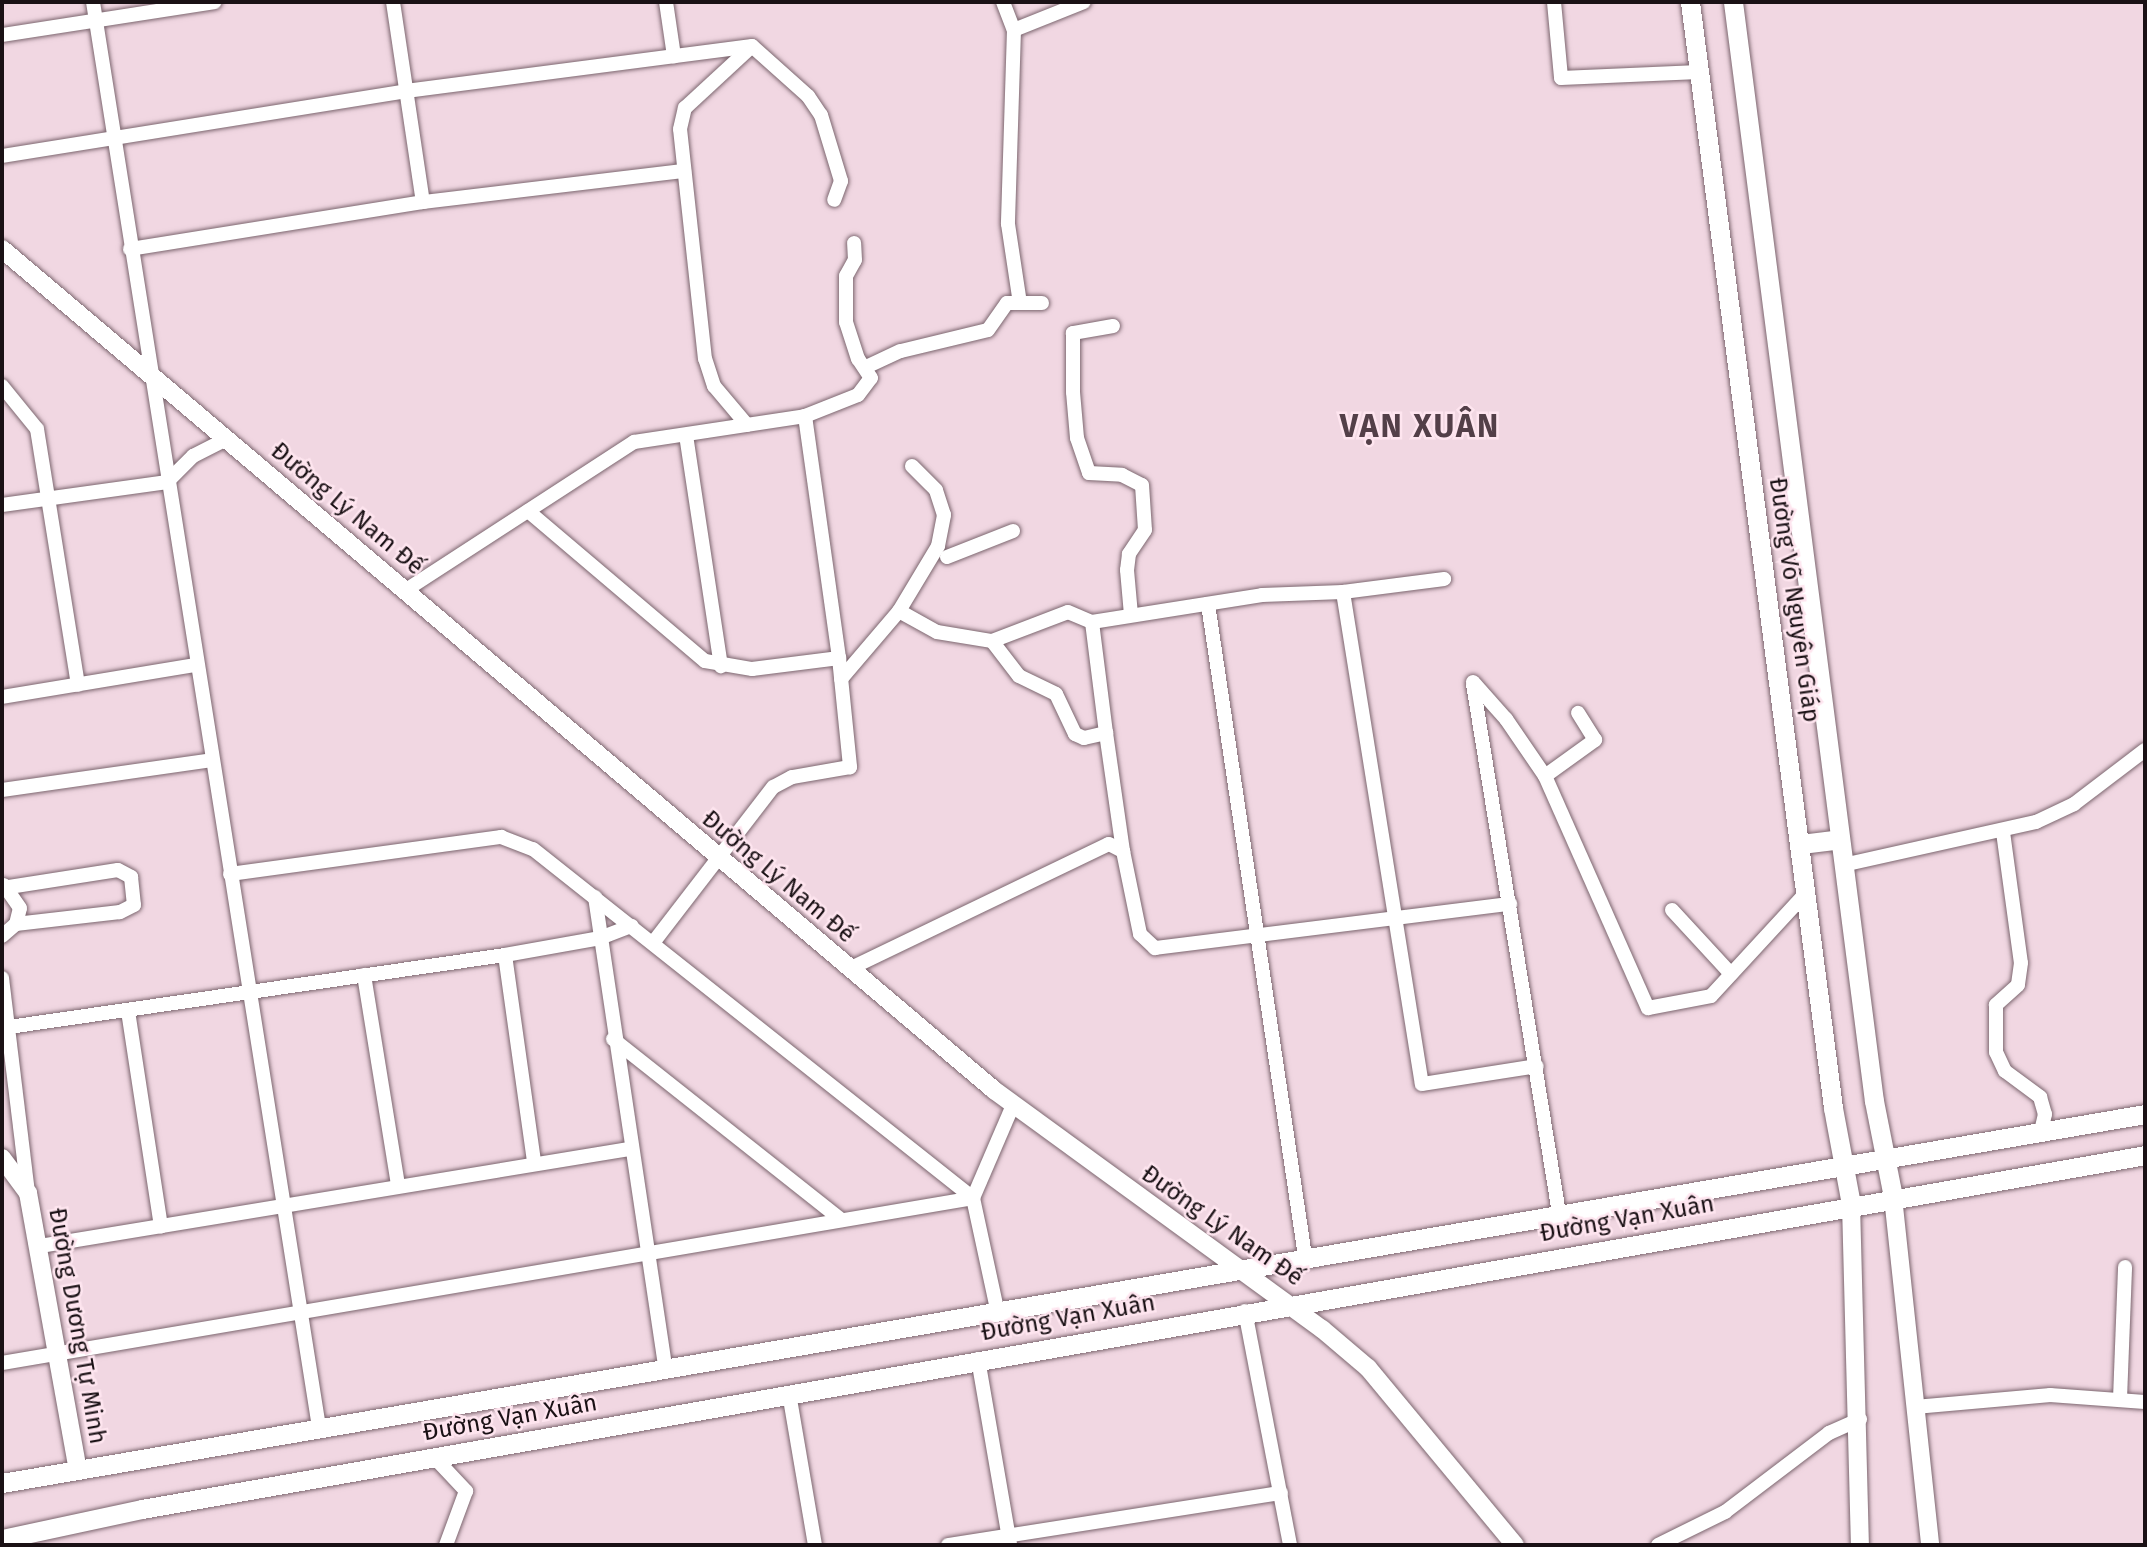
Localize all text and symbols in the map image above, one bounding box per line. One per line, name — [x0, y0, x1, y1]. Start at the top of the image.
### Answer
district label: VẠN XUÂN — [1341, 407, 1499, 445]
street label: Đường Lý Nam Đế — [265, 437, 429, 581]
street label: Đường Võ Nguyên Giáp — [1763, 476, 1825, 724]
street label: Đường Lý Nam Đế — [696, 805, 860, 949]
street label: Đường Lý Nam Đế — [1136, 1160, 1308, 1292]
street label: Đường Vạn Xuân — [1538, 1189, 1716, 1249]
street label: Đường Dương Tự Minh — [42, 1206, 112, 1446]
street label: Đường Vạn Xuân — [979, 1288, 1157, 1348]
street label: Đường Vạn Xuân — [421, 1388, 599, 1448]

